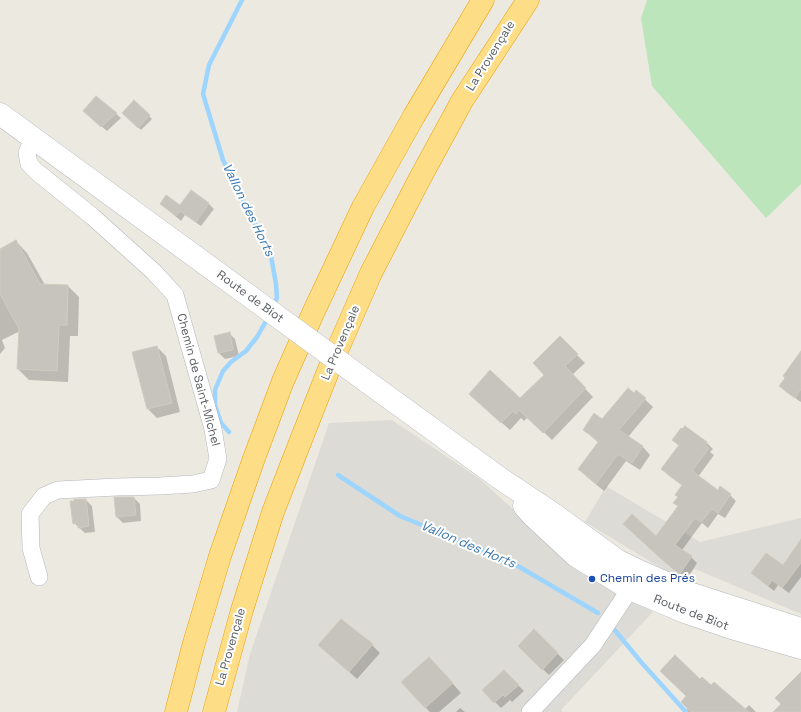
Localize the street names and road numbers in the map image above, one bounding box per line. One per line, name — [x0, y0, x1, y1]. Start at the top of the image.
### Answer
street label: La Provençale — [464, 18, 518, 94]
street label: Route de Biot — [214, 268, 286, 326]
street label: La Provençale — [319, 303, 363, 383]
street label: Chemin de Saint-Michel — [173, 312, 223, 448]
street label: Route de Biot — [651, 592, 731, 634]
street label: La Provençale — [213, 607, 249, 687]

